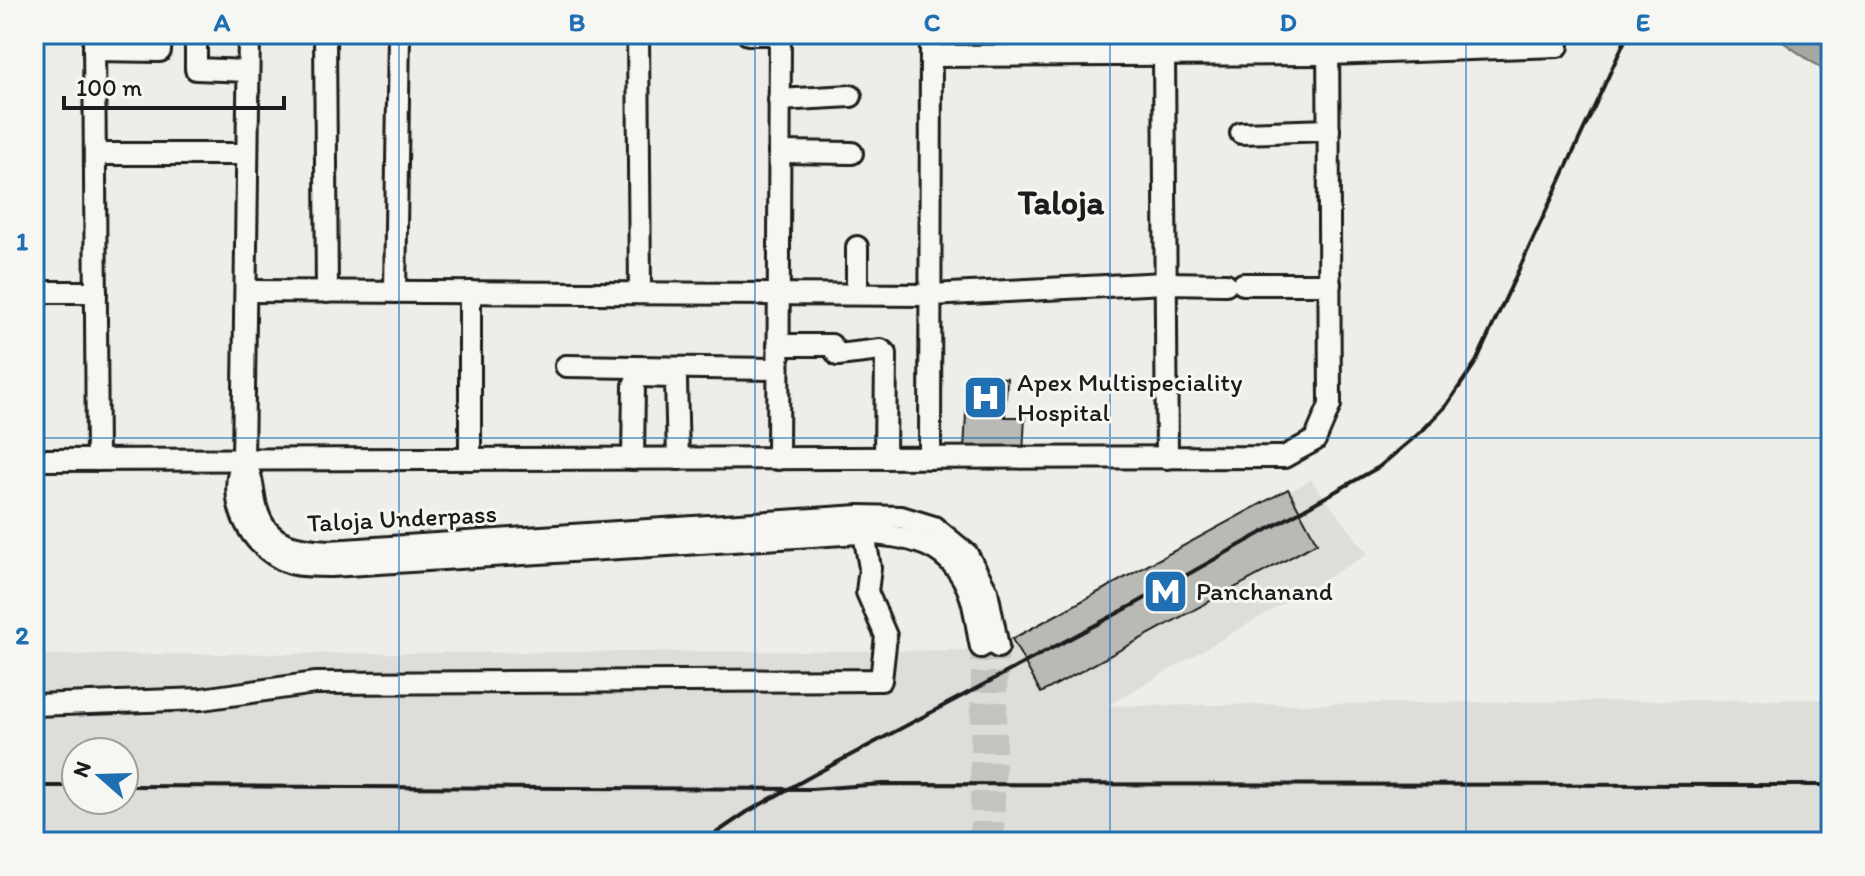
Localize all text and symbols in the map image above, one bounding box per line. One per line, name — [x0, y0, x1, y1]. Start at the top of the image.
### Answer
text: A — [213, 6, 231, 38]
text: B — [569, 6, 586, 38]
text: C — [924, 6, 941, 38]
text: D — [1279, 6, 1297, 38]
text: E — [1636, 6, 1650, 38]
scale bar — [64, 60, 284, 110]
text: 100 m — [76, 73, 142, 102]
district label: Taloja — [1017, 182, 1105, 223]
text: 1 — [16, 225, 28, 257]
place label: Apex Multispeciality Hospital — [1017, 366, 1242, 428]
hospital icon: Apex Multispeciality Hospital — [962, 373, 1010, 421]
street label: Taloja Underpass — [306, 497, 498, 539]
metro station icon: Panchanand — [1141, 567, 1189, 615]
place label: Panchanand — [1196, 575, 1333, 607]
text: 2 — [15, 619, 29, 651]
north arrow — [60, 736, 140, 816]
text: N — [66, 758, 97, 781]

